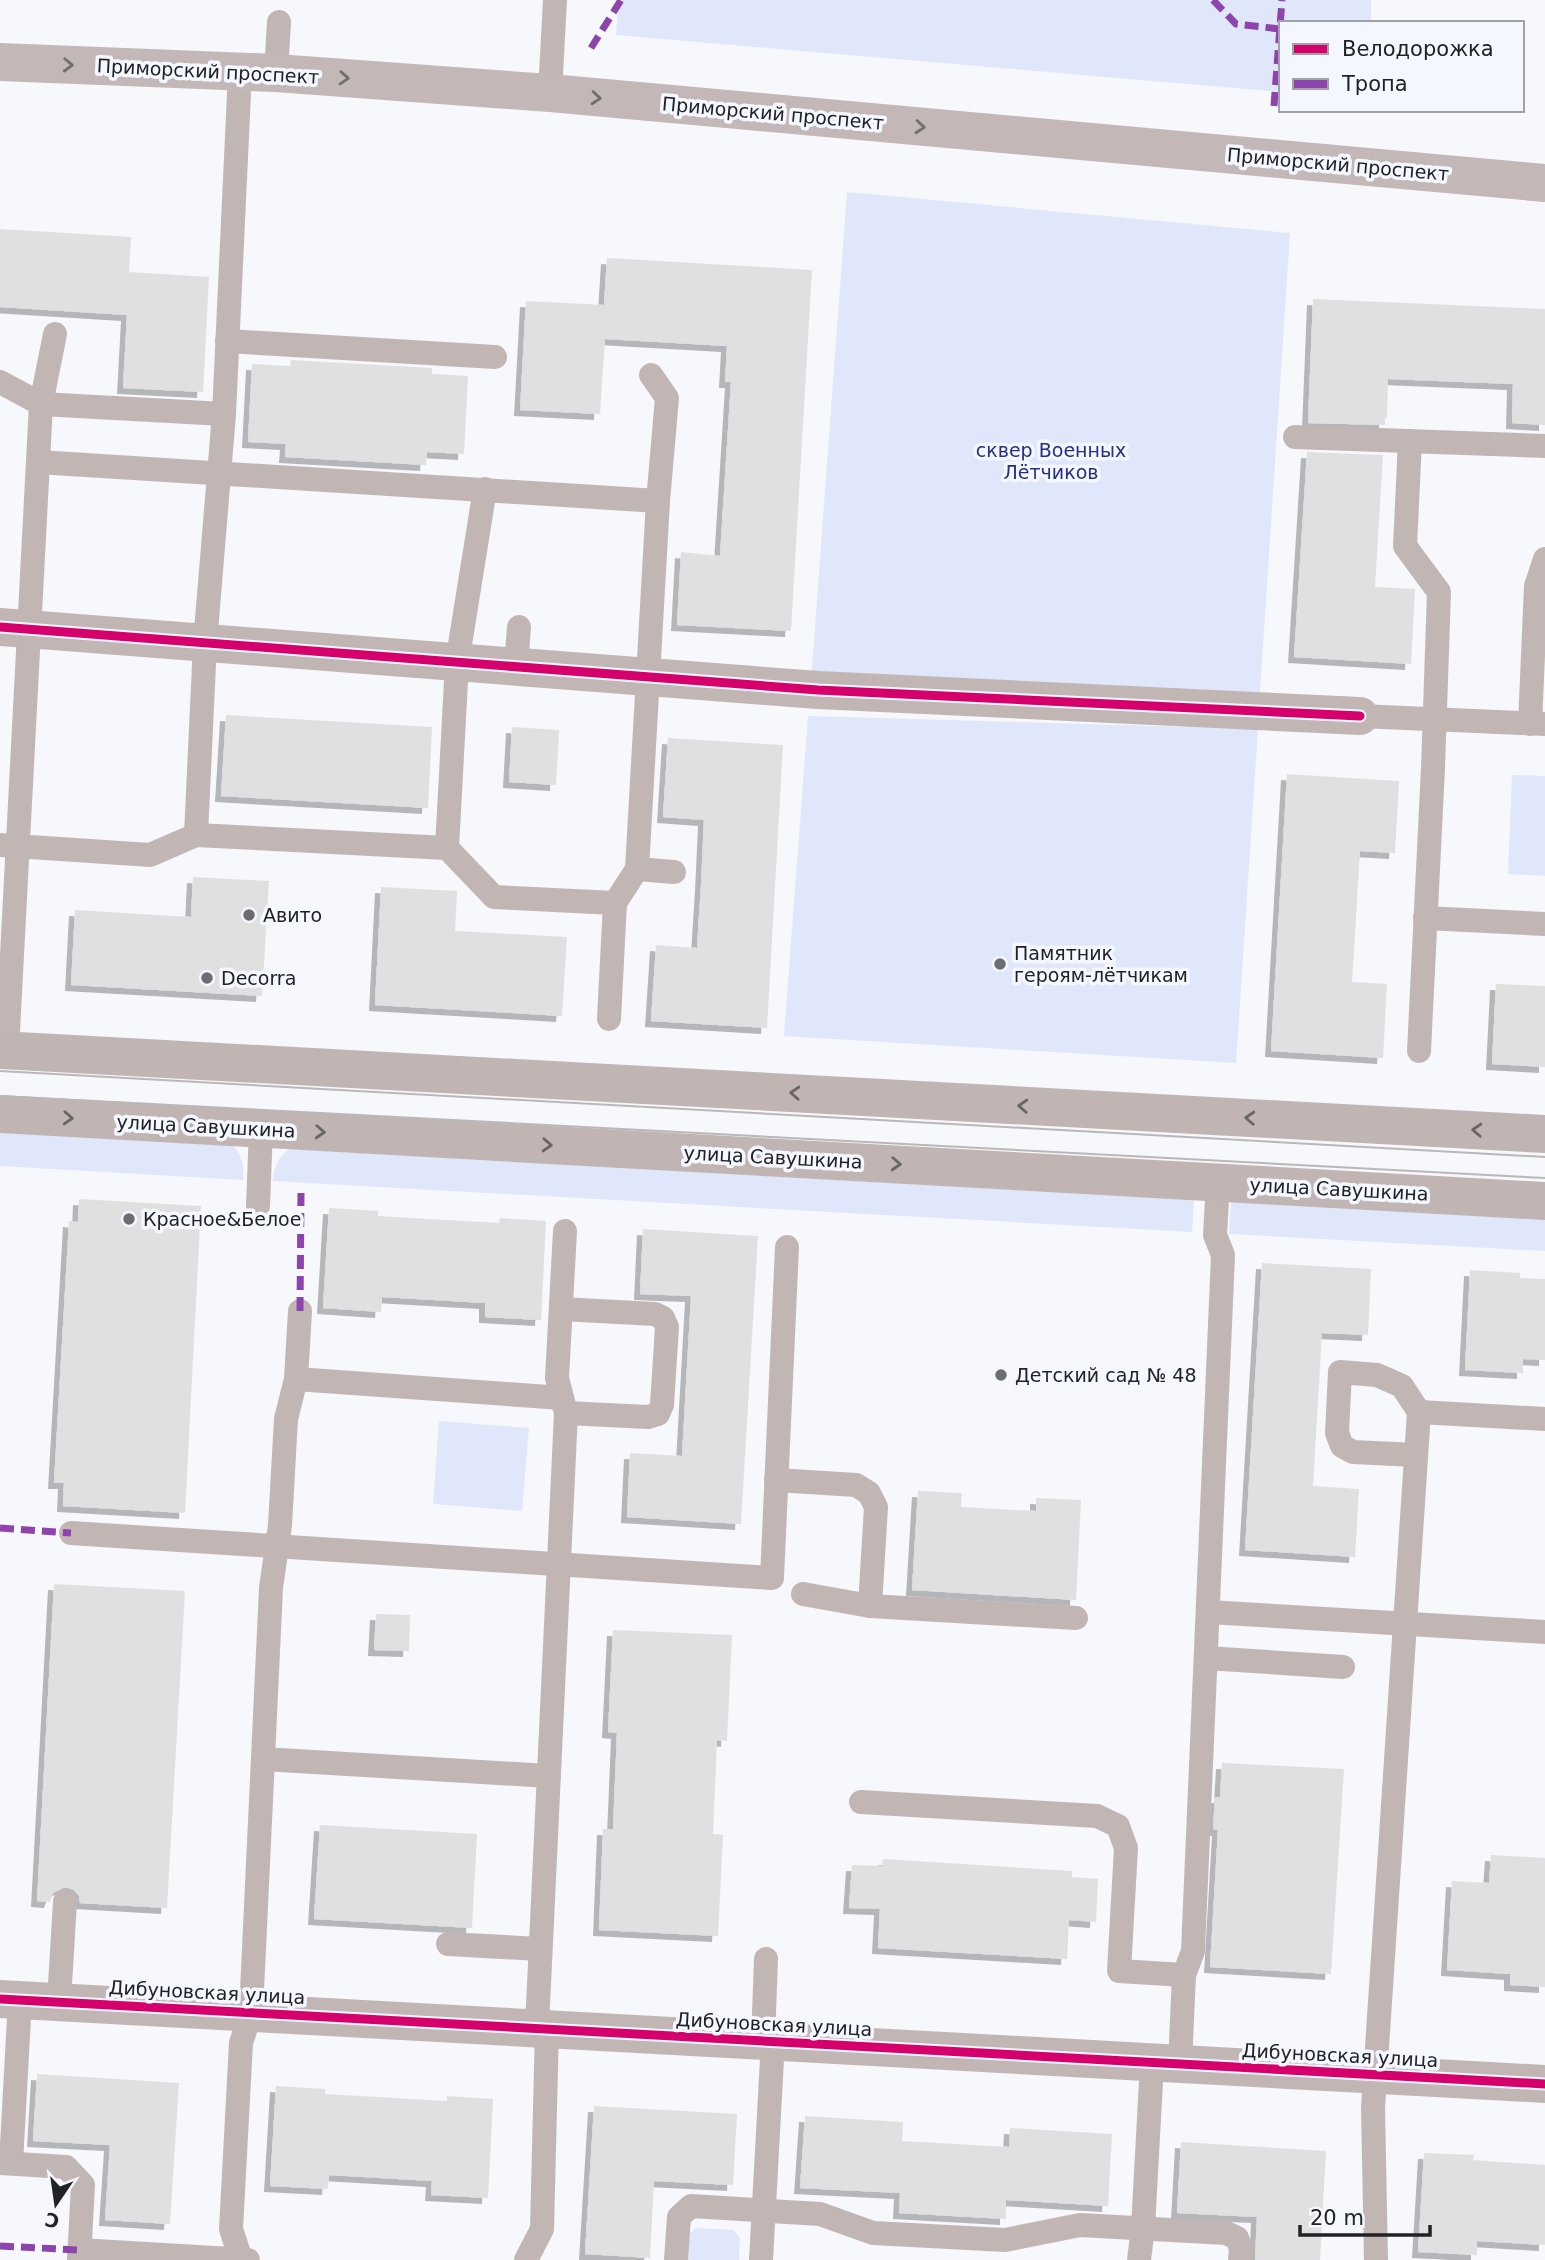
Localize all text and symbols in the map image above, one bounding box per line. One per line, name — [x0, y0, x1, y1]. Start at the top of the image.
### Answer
legend — [1279, 21, 1524, 112]
text: Велодорожка — [1342, 37, 1494, 61]
street label: Приморский проспект — [96, 54, 320, 88]
one-way arrow — [63, 57, 74, 72]
one-way arrow — [339, 70, 350, 85]
text: Тропа — [1341, 72, 1408, 96]
one-way arrow — [590, 90, 601, 105]
street label: Приморский проспект — [661, 92, 885, 134]
one-way arrow — [915, 119, 926, 134]
street label: Приморский проспект — [1226, 143, 1450, 185]
park label: сквер Военных Лётчиков — [976, 439, 1126, 483]
place label: Авито — [263, 904, 322, 926]
marker: Авито — [241, 907, 257, 923]
place label: Памятник героям-лётчикам — [1014, 942, 1188, 986]
marker: Памятник героям-лётчикам — [992, 956, 1008, 972]
place label: Decorra — [221, 967, 296, 989]
marker: Decorra — [199, 970, 215, 986]
one-way arrow — [790, 1086, 801, 1101]
one-way arrow — [1017, 1098, 1028, 1113]
one-way arrow — [63, 1110, 74, 1125]
street label: улица Савушкина — [116, 1110, 296, 1142]
one-way arrow — [1244, 1111, 1255, 1126]
one-way arrow — [1471, 1123, 1482, 1138]
one-way arrow — [315, 1124, 326, 1139]
one-way arrow — [542, 1137, 553, 1152]
street label: улица Савушкина — [683, 1141, 863, 1173]
one-way arrow — [891, 1157, 902, 1172]
street label: улица Савушкина — [1249, 1173, 1429, 1205]
place label: Красное&Белое — [143, 1208, 301, 1230]
marker: Красное&Белое — [121, 1211, 137, 1227]
place label: Детский сад № 48 — [1015, 1364, 1197, 1386]
marker: Детский сад № 48 — [993, 1367, 1009, 1383]
street label: Дибуновская улица — [108, 1976, 306, 2008]
street label: Дибуновская улица — [675, 2008, 873, 2040]
street label: Дибуновская улица — [1241, 2039, 1439, 2071]
north arrow — [21, 2169, 91, 2239]
scale bar — [1300, 2194, 1430, 2238]
text: 20 m — [1310, 2206, 1364, 2230]
text: С — [43, 2208, 61, 2233]

